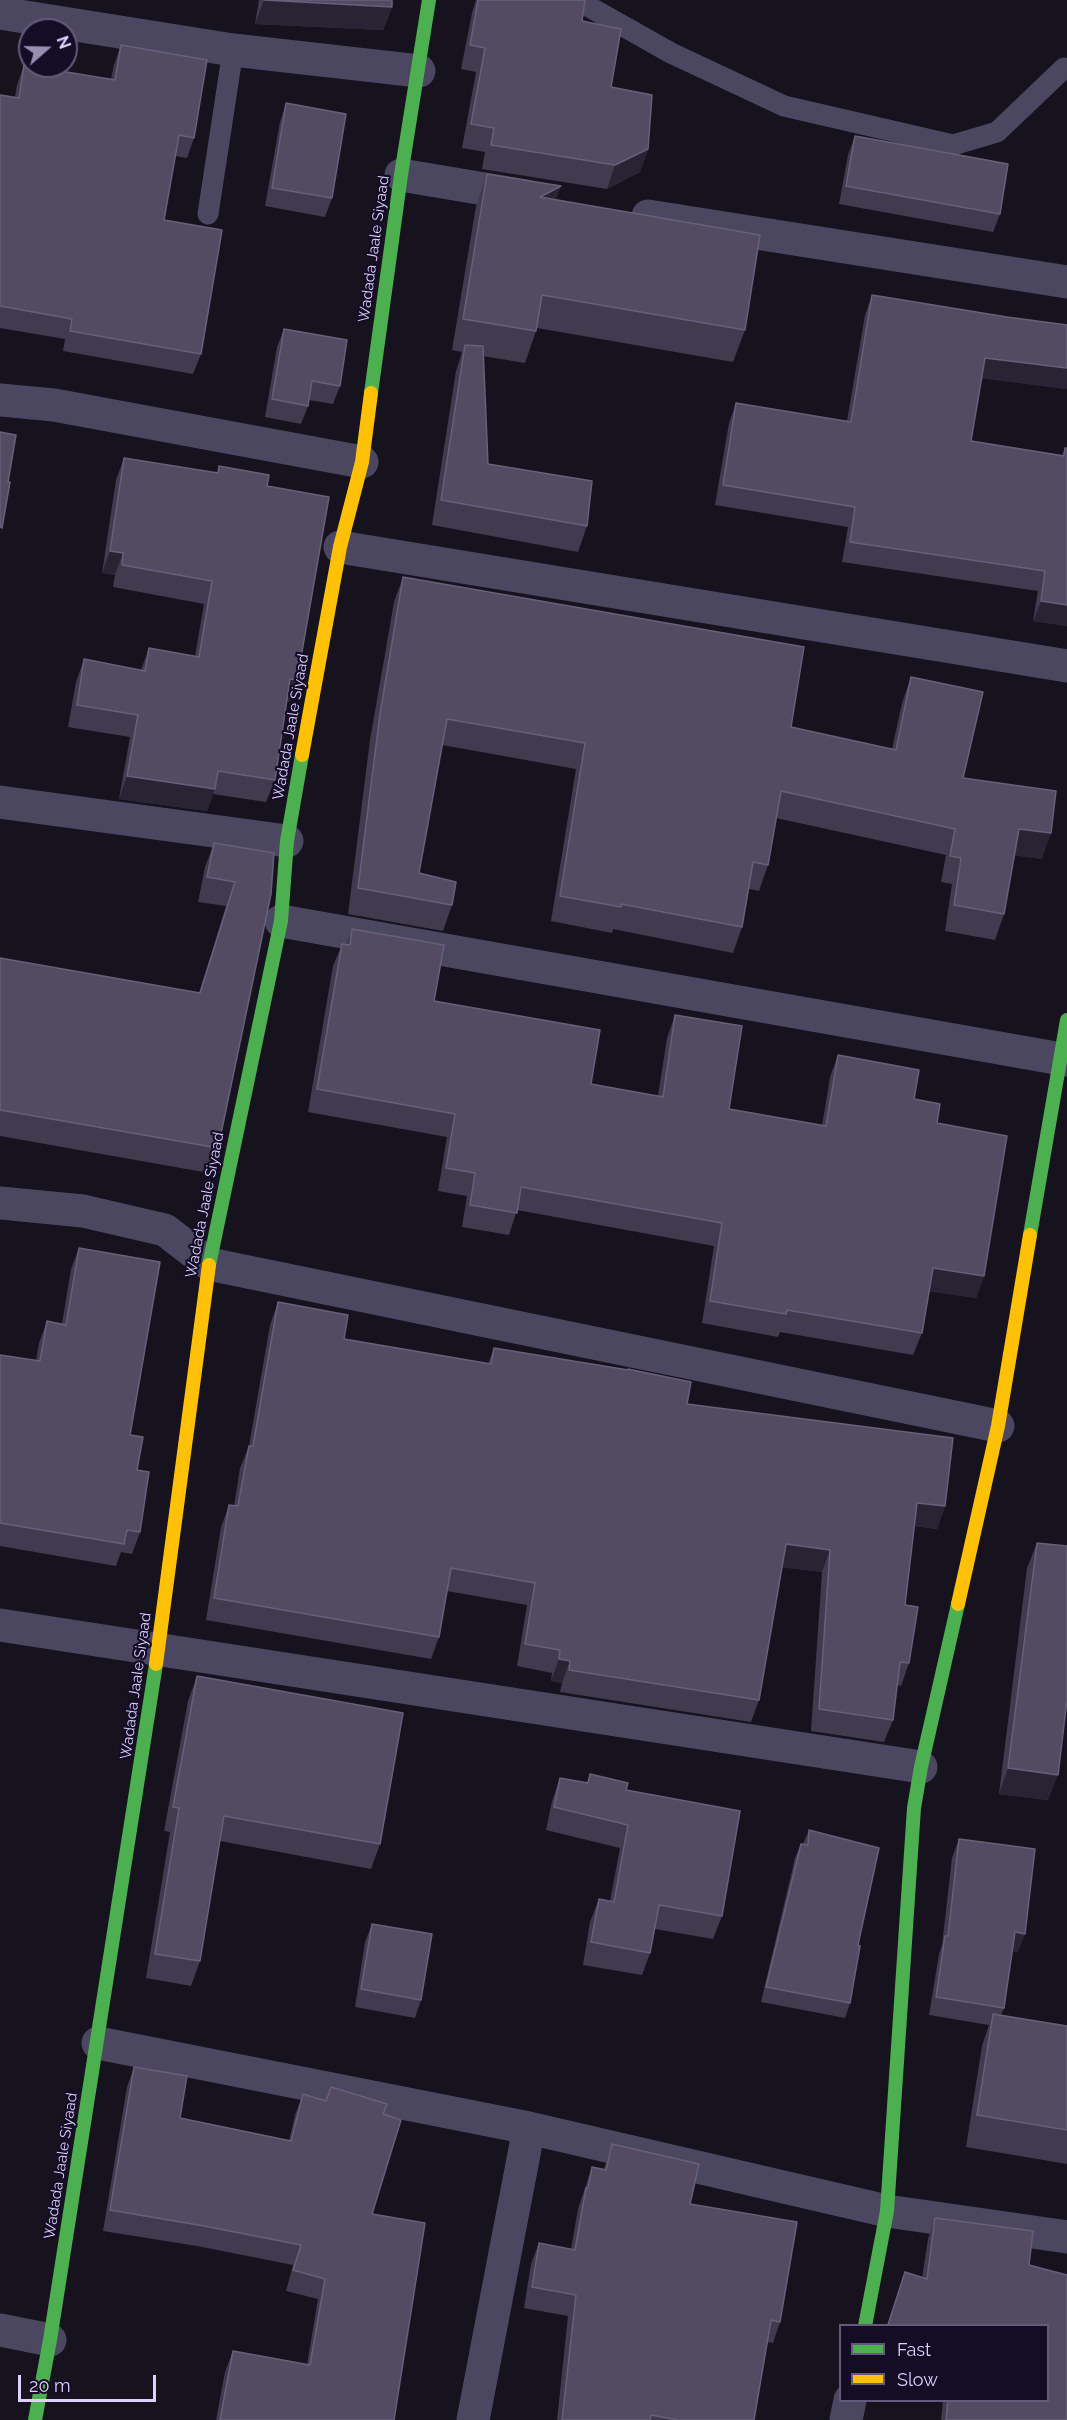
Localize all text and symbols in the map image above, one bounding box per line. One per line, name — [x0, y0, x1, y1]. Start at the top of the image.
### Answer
north arrow — [18, 18, 78, 78]
text: N — [52, 33, 75, 51]
street label: Wadada Jaale Siyaad — [355, 174, 393, 324]
street label: Wadada Jaale Siyaad — [269, 653, 313, 801]
street label: Wadada Jaale Siyaad — [182, 1131, 228, 1279]
street label: Wadada Jaale Siyaad — [117, 1611, 155, 1761]
street label: Wadada Jaale Siyaad — [41, 2091, 81, 2241]
legend — [839, 2324, 1049, 2402]
text: Fast — [897, 2339, 931, 2360]
scale bar — [21, 2363, 159, 2401]
text: Slow — [897, 2369, 938, 2390]
text: 20 m — [29, 2375, 71, 2396]

